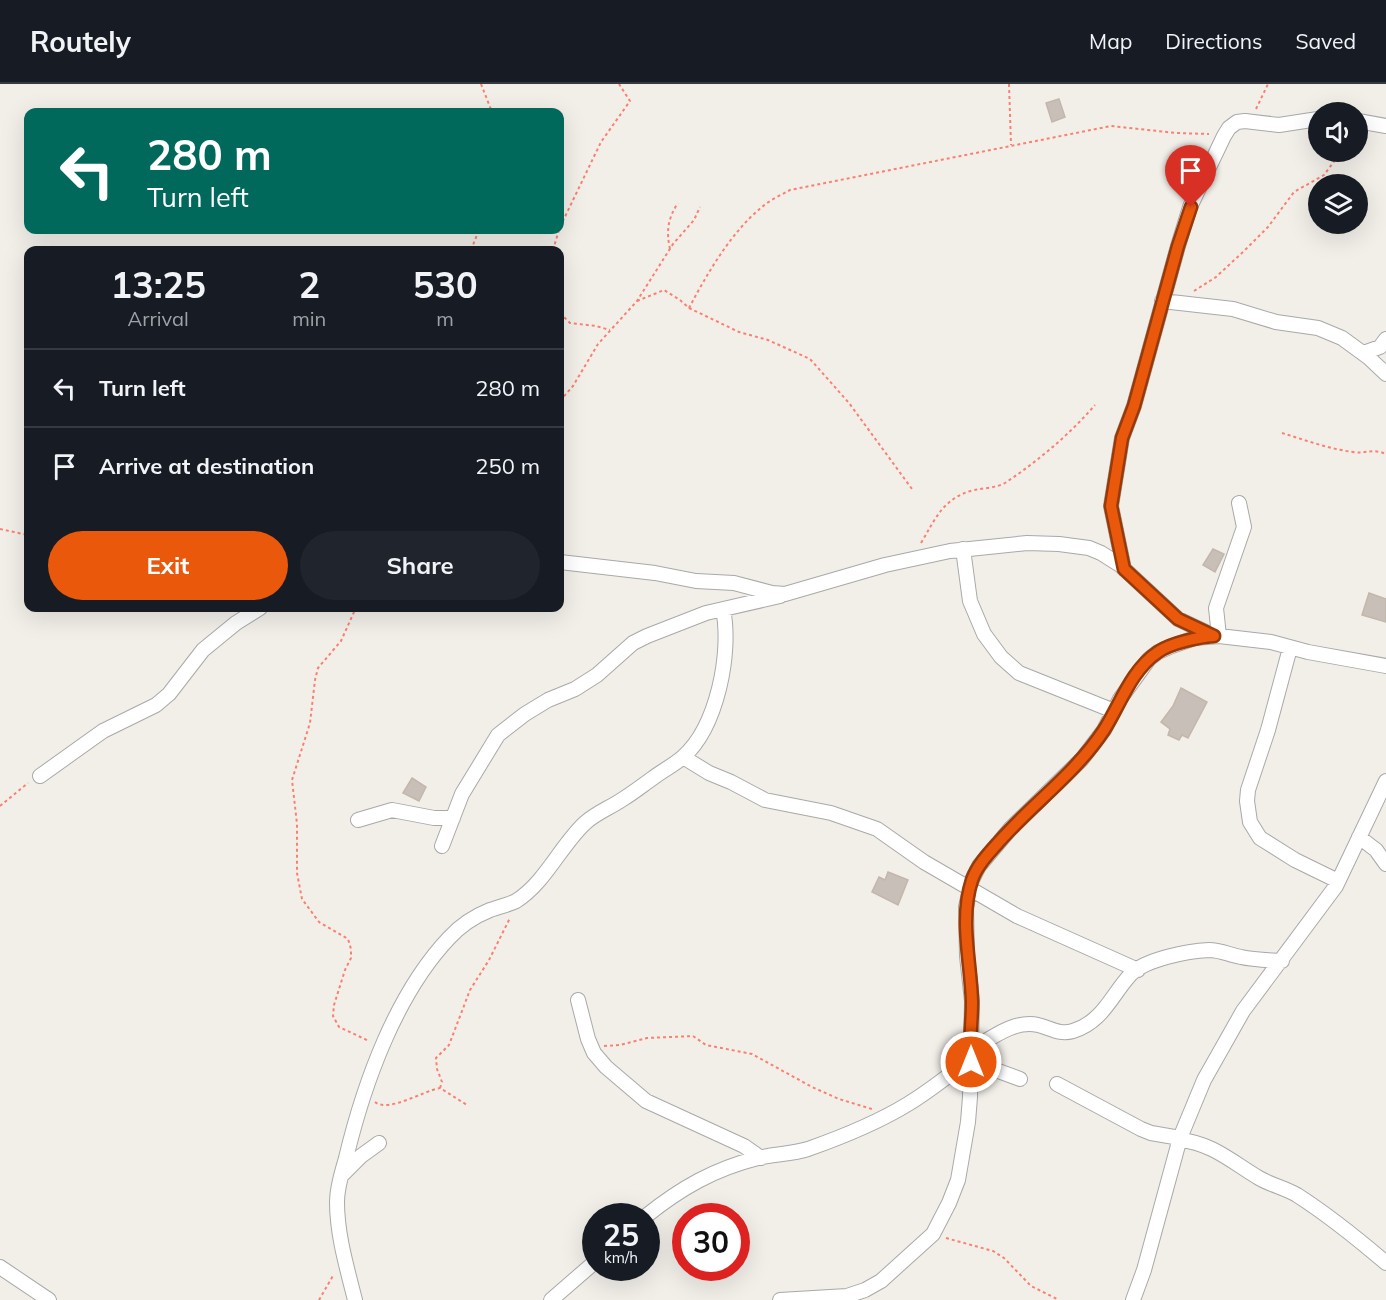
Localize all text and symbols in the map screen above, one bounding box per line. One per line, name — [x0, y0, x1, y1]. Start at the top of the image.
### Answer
text: Routely — [30, 24, 131, 59]
text: Map — [1089, 28, 1132, 54]
text: Directions — [1165, 28, 1262, 54]
text: Saved — [1295, 28, 1356, 54]
map controls — [1308, 102, 1368, 234]
button: sound — [1308, 102, 1368, 162]
text: 280 m — [147, 128, 272, 181]
icon: left — [48, 132, 126, 210]
pin — [1165, 145, 1216, 207]
icon: arrive — [1174, 154, 1207, 187]
button: layers — [1308, 174, 1368, 234]
text: Turn left — [147, 180, 249, 214]
text: 13:25 — [110, 262, 206, 307]
text: 2 — [298, 262, 320, 307]
text: 530 — [413, 262, 478, 307]
text: Arrival — [128, 306, 189, 331]
text: min — [292, 306, 326, 331]
text: m — [436, 306, 454, 331]
icon: left — [48, 372, 81, 405]
text: Turn left — [99, 374, 186, 402]
text: 280 m — [475, 374, 540, 402]
icon: arrive — [48, 450, 81, 483]
text: Arrive at destination — [99, 452, 314, 480]
text: 250 m — [475, 452, 540, 480]
button: Exit — [48, 531, 288, 600]
button: Share — [300, 531, 540, 600]
position arrow — [939, 1030, 1003, 1094]
speed limit sign: 30 — [672, 1203, 750, 1281]
text: 25 — [603, 1216, 639, 1254]
text: km/h — [604, 1248, 638, 1267]

